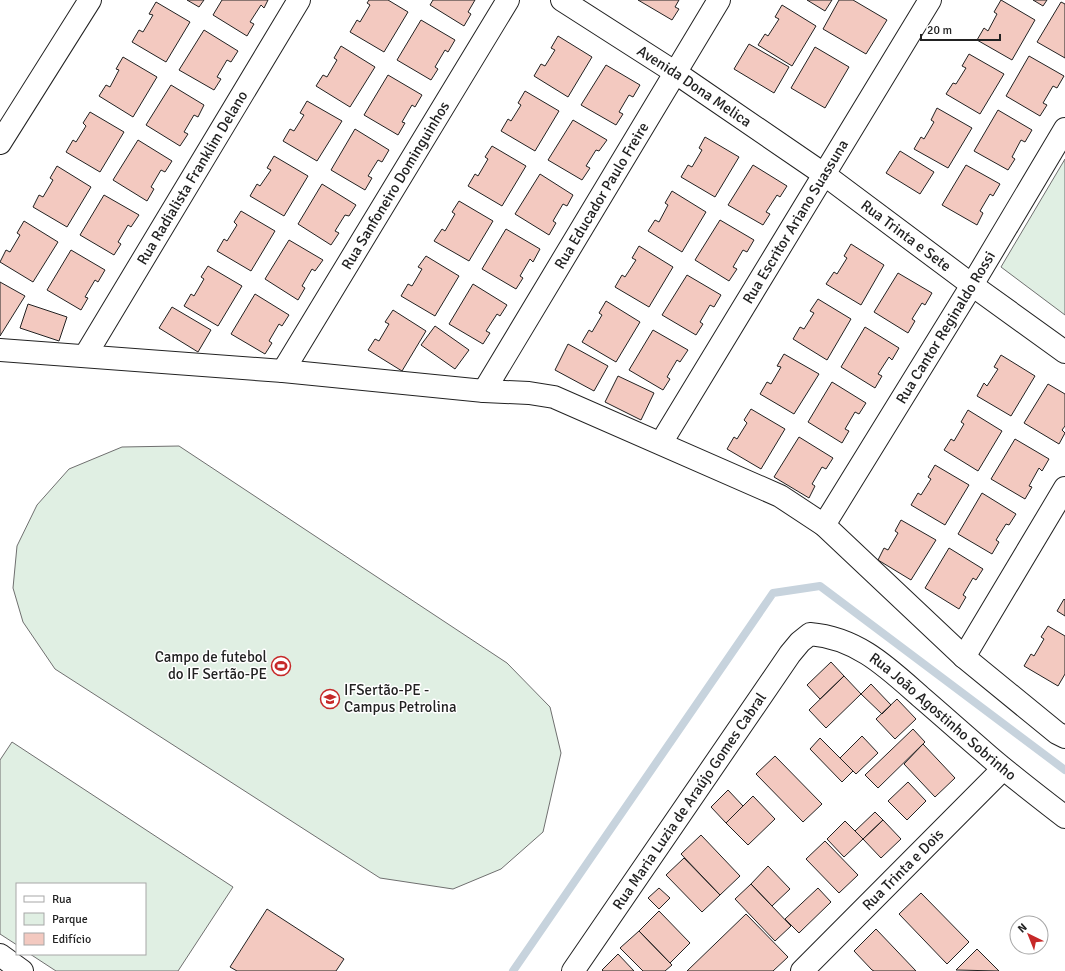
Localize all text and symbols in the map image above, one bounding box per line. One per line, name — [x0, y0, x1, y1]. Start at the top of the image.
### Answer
scale bar — [921, 16, 1000, 42]
text: 20 m — [927, 23, 952, 38]
street label: Avenida Dona Melica — [634, 42, 755, 131]
street label: Rua Radialista Franklim Delano — [133, 87, 252, 268]
street label: Rua Sanfoneiro Dominguinhos — [338, 98, 454, 273]
street label: Rua Educador Paulo Freire — [550, 119, 652, 272]
street label: Rua Escritor Ariano Suassuna — [739, 136, 852, 307]
street label: Rua Trinta e Sete — [857, 196, 955, 275]
street label: Rua Cantor Reginaldo Rossi — [892, 248, 999, 407]
place label: Campo de futebol do IF Sertão-PE — [155, 648, 267, 683]
street label: Rua João Agostinho Sobrinho — [866, 649, 1020, 784]
sports icon: Campo de futebol do IF Sertão-PE — [270, 655, 292, 677]
place label: IFSertão-PE - Campus Petrolina — [344, 681, 457, 716]
school or university icon: IFSertão-PE - Campus Petrolina — [319, 688, 341, 710]
street label: Rua Maria Luzia de Araújo Gomes Cabral — [609, 689, 770, 913]
street label: Rua Trinta e Dois — [858, 825, 948, 914]
legend — [16, 883, 146, 955]
text: Rua — [52, 892, 72, 907]
text: Parque — [52, 912, 88, 927]
north arrow — [1009, 915, 1049, 955]
text: N — [1015, 921, 1030, 935]
text: Edifício — [52, 932, 91, 947]

